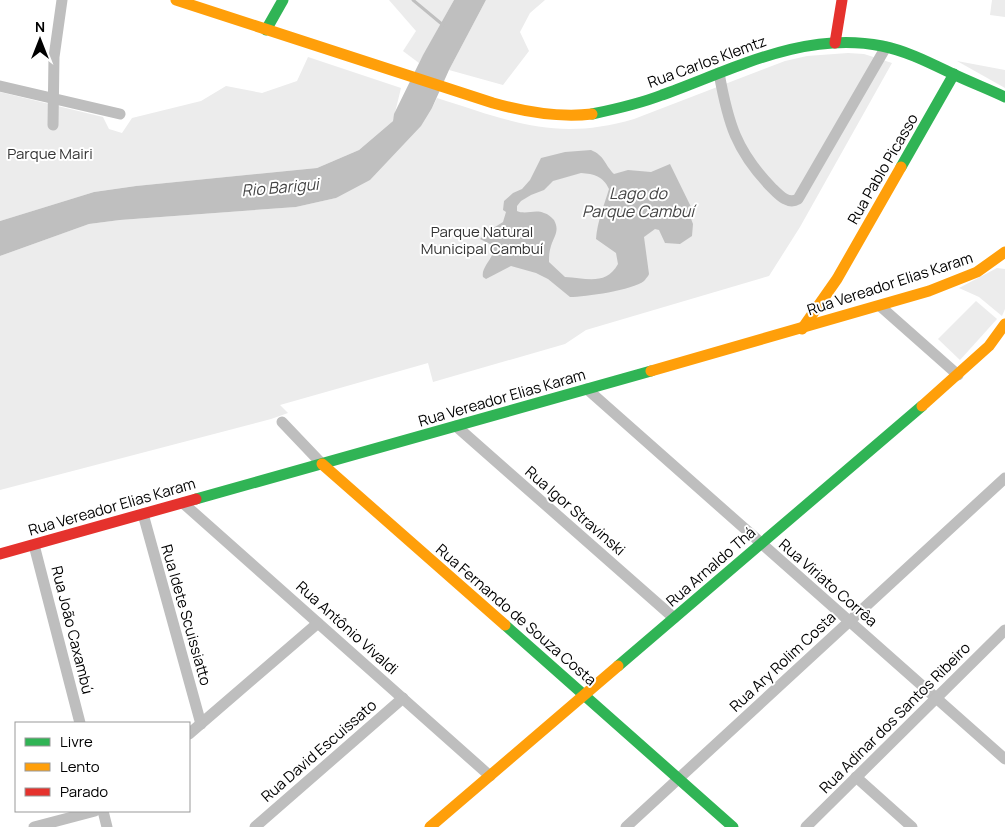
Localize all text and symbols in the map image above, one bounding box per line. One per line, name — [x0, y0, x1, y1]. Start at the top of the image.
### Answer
north arrow — [15, 15, 65, 65]
text: N — [35, 17, 45, 36]
street label: Rua Carlos Klemtz — [645, 30, 769, 93]
street label: Rua Pablo Picasso — [842, 109, 923, 228]
park label: Parque Mairi — [7, 143, 93, 164]
water label: Rio Barigui — [240, 172, 322, 201]
water label: Lago do Parque Cambuí — [582, 182, 697, 222]
park label: Parque Natural Municipal Cambuí — [421, 221, 544, 259]
street label: Rua Vereador Elias Karam — [804, 247, 975, 320]
street label: Rua Vereador Elias Karam — [416, 364, 588, 431]
street label: Rua Igor Stravinski — [521, 461, 630, 560]
street label: Rua Vereador Elias Karam — [26, 473, 198, 540]
street label: Rua Arnaldo Thá — [661, 522, 760, 611]
street label: Rua Viriato Corrêa — [775, 534, 882, 631]
street label: Rua Fernando de Souza Costa — [432, 539, 601, 690]
street label: Rua Idete Scuissiatto — [156, 542, 217, 688]
street label: Rua João Caxambú — [46, 564, 99, 696]
street label: Rua Antônio Vivaldi — [292, 576, 403, 679]
street label: Rua Ary Rolim Costa — [725, 607, 840, 716]
street label: Rua Adinar dos Santos Ribeiro — [814, 637, 975, 798]
street label: Rua David Escuissato — [256, 695, 381, 807]
legend — [15, 722, 190, 812]
text: Livre — [60, 731, 93, 752]
text: Lento — [60, 756, 100, 777]
text: Parado — [60, 781, 108, 802]

